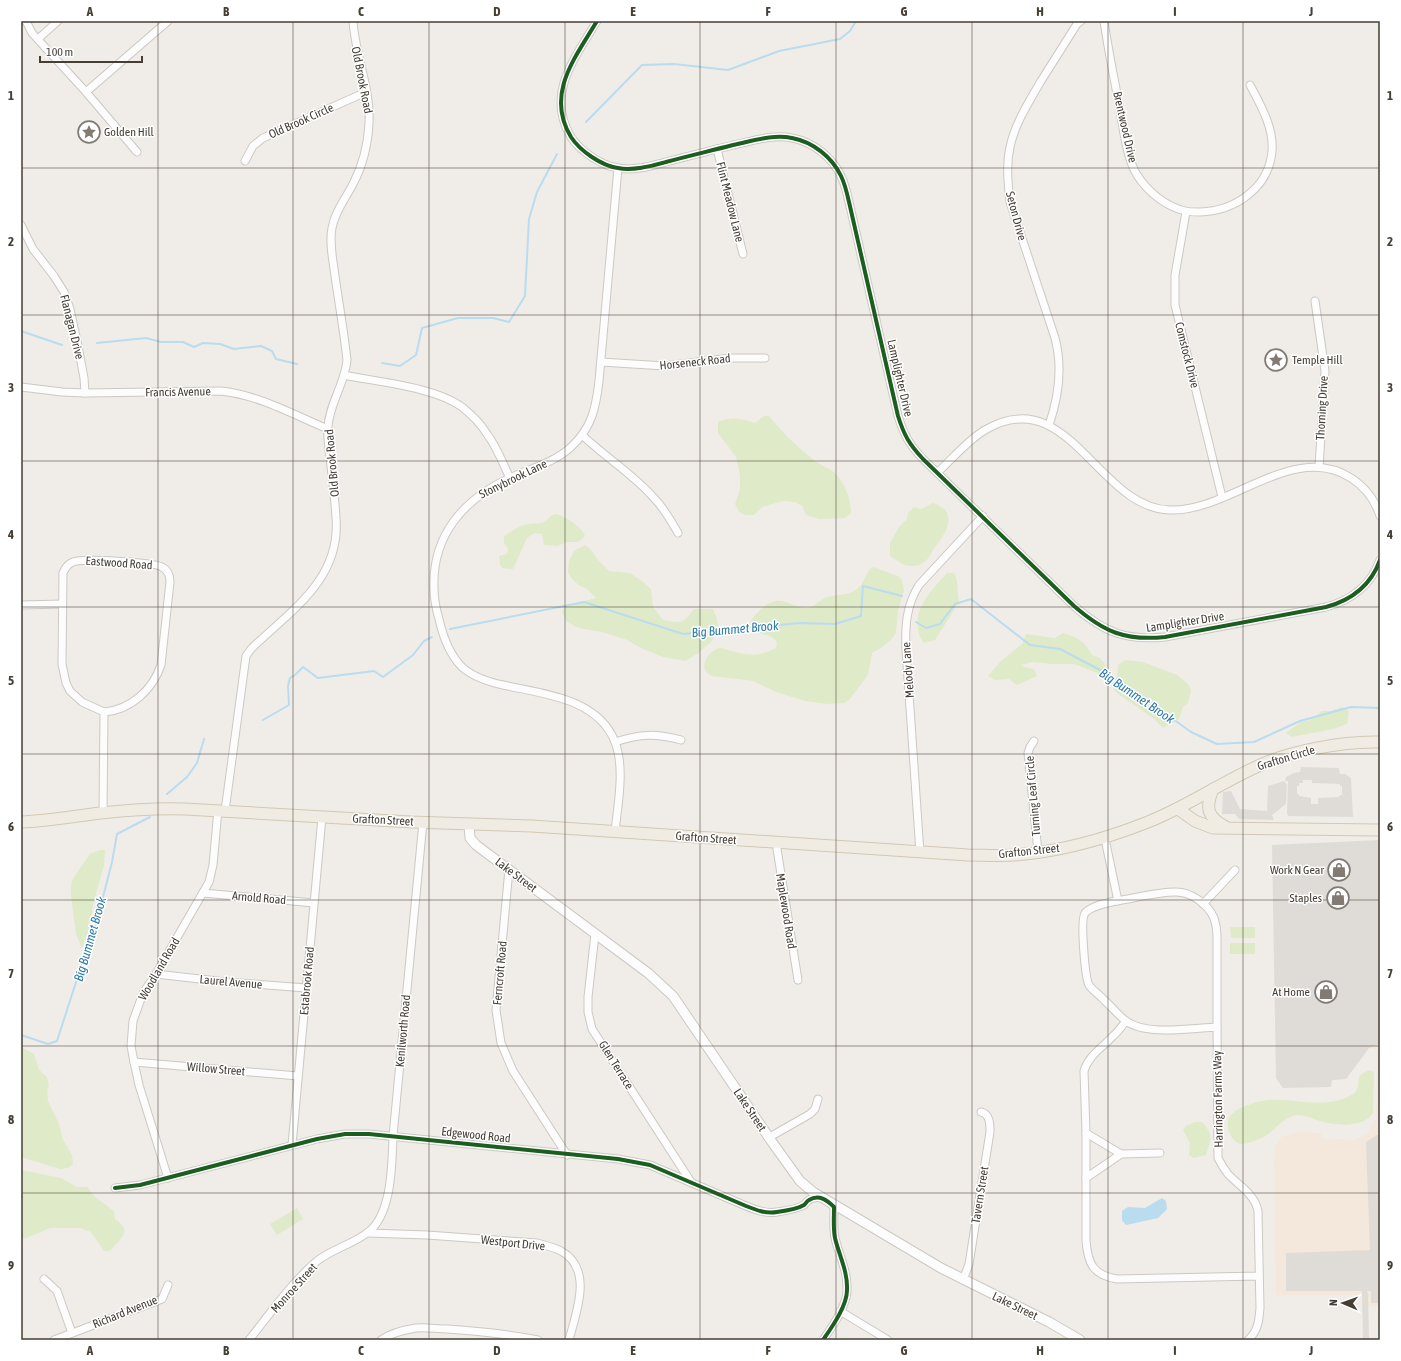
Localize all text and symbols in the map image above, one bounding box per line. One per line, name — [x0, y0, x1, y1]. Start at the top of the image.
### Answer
text: A — [86, 4, 94, 19]
text: B — [223, 4, 230, 19]
text: C — [358, 4, 364, 19]
text: D — [493, 4, 501, 19]
text: E — [630, 4, 636, 19]
text: F — [765, 4, 771, 19]
text: G — [901, 4, 908, 19]
text: H — [1036, 4, 1044, 19]
text: I — [1173, 4, 1177, 19]
text: J — [1308, 4, 1313, 19]
scale bar — [40, 38, 142, 64]
text: 100 m — [46, 45, 73, 59]
street label: Old Brook Road — [349, 45, 375, 115]
text: 1 — [8, 88, 14, 103]
text: 1 — [1387, 88, 1393, 103]
street label: Brentwood Drive — [1110, 90, 1140, 164]
street label: Old Brook Circle — [266, 100, 336, 142]
place icon: Golden Hill — [76, 119, 102, 145]
place label: Golden Hill — [104, 125, 155, 139]
street label: Flint Meadow Lane — [713, 160, 747, 244]
street label: Seton Drive — [1003, 190, 1029, 242]
text: 2 — [8, 234, 14, 249]
text: 2 — [1387, 234, 1393, 249]
street label: Flanagan Drive — [57, 293, 87, 361]
street label: Comstock Drive — [1172, 321, 1202, 389]
street label: Lamplighter Drive — [884, 338, 916, 418]
place icon: Temple Hill — [1263, 347, 1289, 373]
street label: Horseneck Road — [659, 351, 731, 373]
place label: Temple Hill — [1292, 353, 1343, 367]
street label: Thorning Drive — [1313, 375, 1331, 441]
text: 3 — [8, 380, 14, 395]
text: 3 — [1387, 380, 1393, 395]
street label: Francis Avenue — [145, 384, 211, 400]
street label: Old Brook Road — [322, 429, 342, 497]
street label: Stonybrook Lane — [477, 457, 549, 501]
text: 4 — [7, 527, 14, 542]
text: 4 — [1386, 527, 1393, 542]
street label: Eastwood Road — [85, 554, 153, 572]
street label: Lamplighter Drive — [1145, 609, 1225, 635]
water label: Big Bummet Brook — [691, 618, 779, 640]
street label: Melody Lane — [899, 642, 917, 698]
water label: Big Bummet Brook — [1097, 665, 1178, 727]
text: 5 — [8, 673, 14, 688]
text: 5 — [1387, 673, 1393, 688]
street label: Grafton Circle — [1255, 743, 1317, 773]
street label: Turning Leaf Circle — [1023, 755, 1043, 837]
street label: Grafton Street — [352, 811, 415, 829]
text: 6 — [8, 819, 14, 834]
text: 6 — [1387, 819, 1393, 834]
street label: Grafton Street — [675, 829, 738, 847]
street label: Grafton Street — [998, 841, 1061, 861]
street label: Lake Street — [492, 855, 540, 896]
shop icon: Work N Gear — [1326, 857, 1352, 883]
place label: Work N Gear — [1270, 863, 1324, 877]
street label: Maplewood Road — [773, 872, 799, 950]
shop icon: Staples — [1325, 885, 1351, 911]
street label: Arnold Road — [231, 889, 287, 907]
place label: Staples — [1289, 891, 1322, 905]
water label: Big Bummet Brook — [71, 895, 109, 983]
street label: Woodland Road — [135, 935, 183, 1003]
street label: Ferncroft Road — [490, 940, 510, 1006]
street label: Estabrook Road — [297, 946, 317, 1016]
text: 7 — [8, 966, 14, 981]
text: 7 — [1387, 966, 1393, 981]
street label: Laurel Avenue — [199, 972, 263, 992]
shop icon: At Home — [1313, 979, 1339, 1005]
place label: At Home — [1272, 985, 1310, 999]
street label: Kenilworth Road — [393, 994, 413, 1068]
street label: Glen Terrace — [596, 1038, 636, 1092]
street label: Harrington Farms Way — [1210, 1050, 1226, 1148]
street label: Willow Street — [186, 1059, 246, 1079]
street label: Lake Street — [731, 1086, 770, 1135]
text: 8 — [8, 1112, 14, 1127]
text: 8 — [1387, 1112, 1393, 1127]
street label: Edgewood Road — [441, 1124, 511, 1146]
street label: Tavern Street — [969, 1165, 992, 1225]
street label: Westport Drive — [480, 1233, 546, 1253]
text: 9 — [8, 1258, 14, 1273]
text: 9 — [1387, 1258, 1393, 1273]
street label: Monroe Street — [268, 1260, 320, 1316]
north arrow — [1323, 1283, 1363, 1323]
street label: Lake Street — [990, 1289, 1040, 1323]
street label: Richard Avenue — [91, 1293, 159, 1331]
text: N — [1327, 1299, 1339, 1306]
text: A — [86, 1343, 94, 1358]
text: B — [223, 1343, 230, 1358]
text: C — [358, 1343, 364, 1358]
text: D — [493, 1343, 501, 1358]
text: E — [630, 1343, 636, 1358]
text: F — [765, 1343, 771, 1358]
text: G — [901, 1343, 908, 1358]
text: H — [1036, 1343, 1044, 1358]
text: I — [1173, 1343, 1177, 1358]
text: J — [1308, 1343, 1313, 1358]

